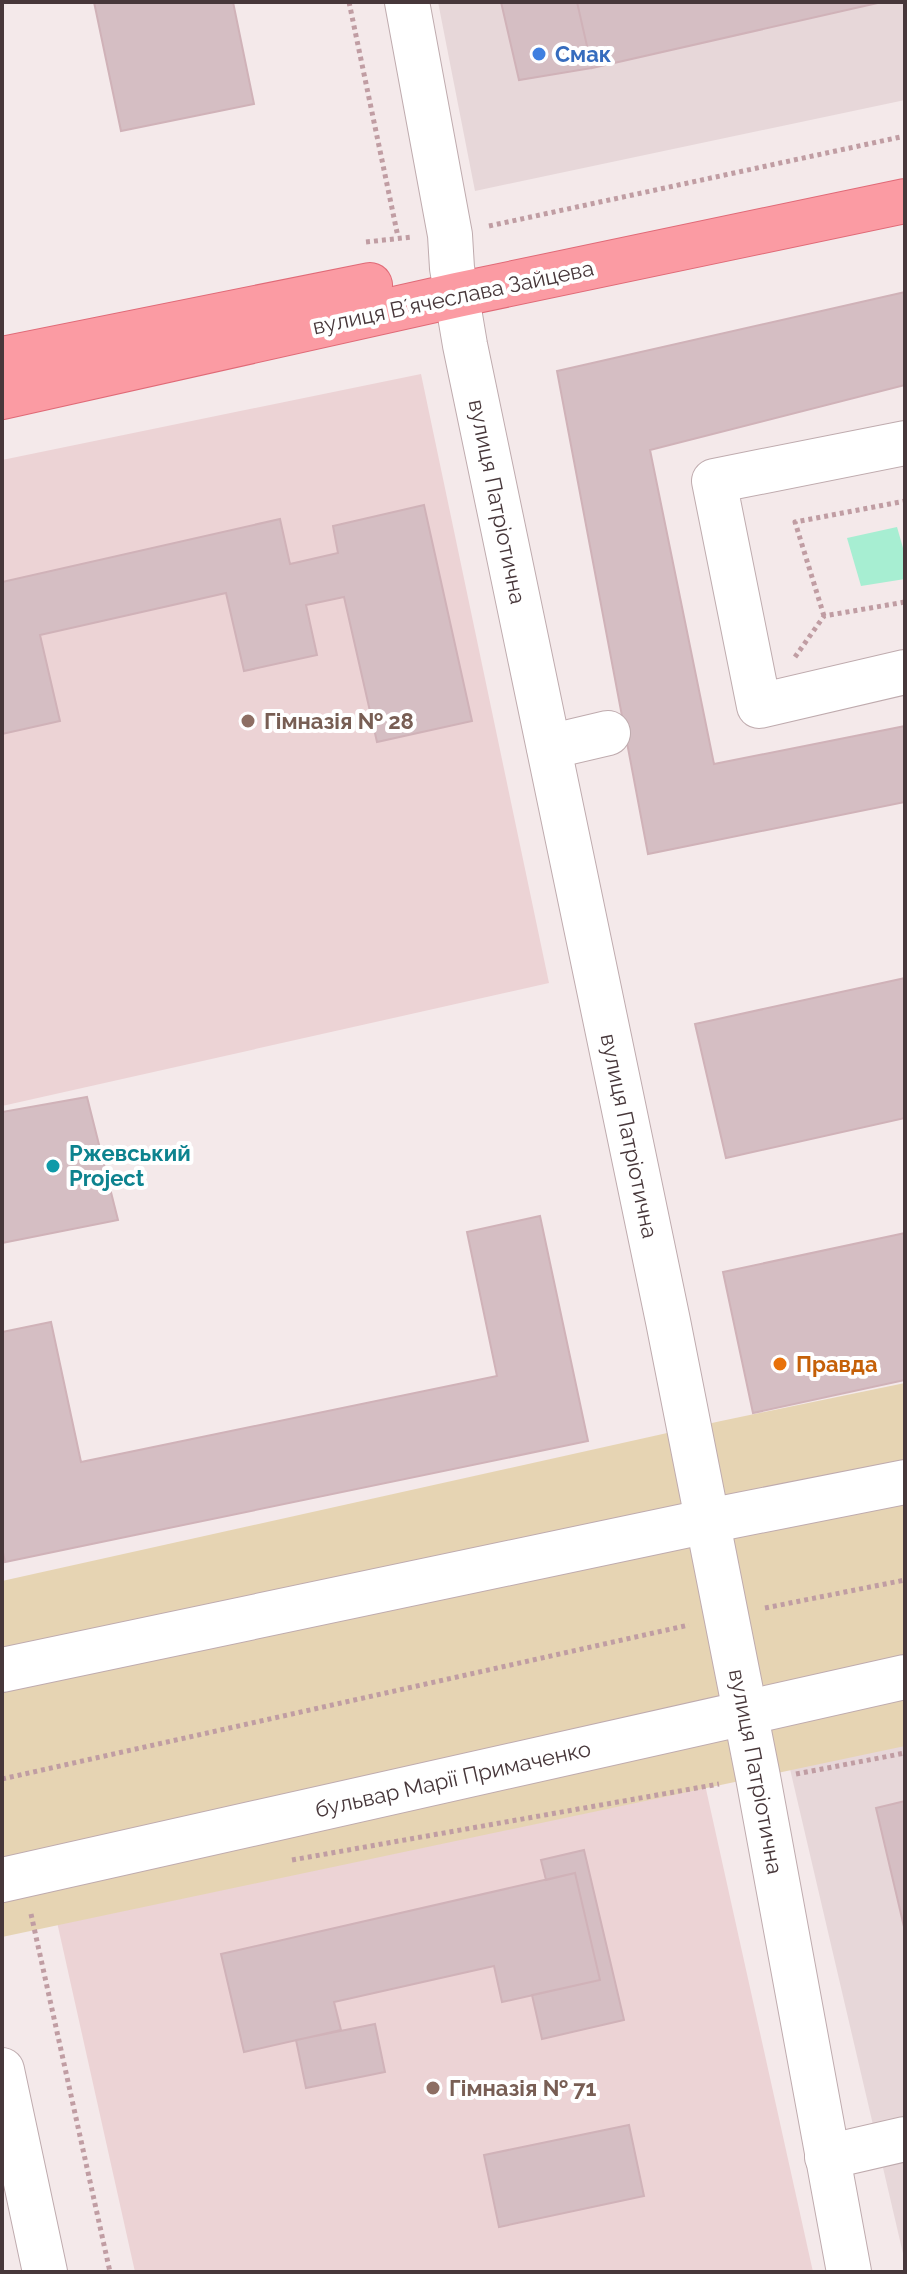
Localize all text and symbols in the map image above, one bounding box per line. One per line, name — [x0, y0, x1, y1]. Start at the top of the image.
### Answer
place label: Смак — [555, 41, 612, 67]
marker: Смак — [530, 45, 548, 63]
street label: вулиця Вʼячеслава Зайцева — [310, 254, 596, 340]
street label: вулиця Патріотична — [464, 397, 532, 606]
place label: Гімназія № 28 — [264, 708, 414, 734]
marker: Гімназія № 28 — [239, 712, 257, 730]
street label: вулиця Патріотична — [596, 1031, 663, 1241]
place label: Ржевський Project — [69, 1140, 191, 1191]
marker: Ржевський Project — [44, 1157, 62, 1175]
place label: Правда — [796, 1351, 878, 1377]
marker: Правда — [771, 1355, 789, 1373]
street label: вулиця Патріотична — [724, 1667, 789, 1876]
street label: бульвар Марії Примаченко — [312, 1735, 593, 1822]
place label: Гімназія № 71 — [449, 2075, 597, 2101]
marker: Гімназія № 71 — [424, 2079, 442, 2097]

